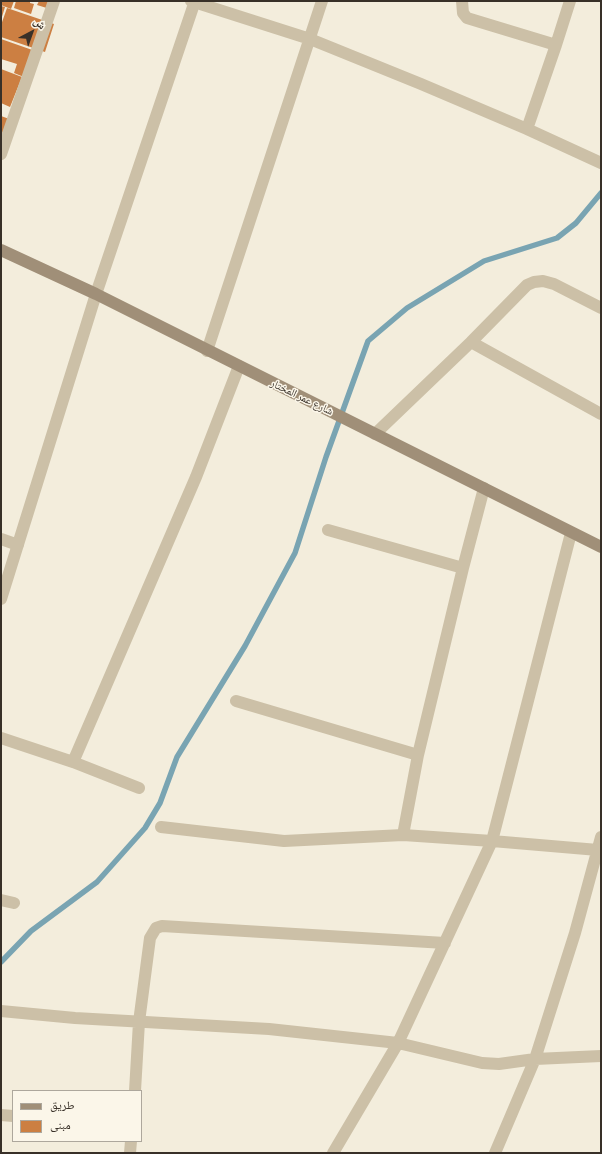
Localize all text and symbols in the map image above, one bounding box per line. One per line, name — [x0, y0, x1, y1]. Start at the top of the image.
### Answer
north arrow — [12, 12, 52, 52]
text: ش — [32, 15, 48, 31]
street label: شارع عمر المختار — [268, 376, 336, 418]
legend — [12, 1090, 142, 1142]
text: طريق — [50, 1098, 75, 1111]
text: مبنى — [50, 1118, 71, 1131]

